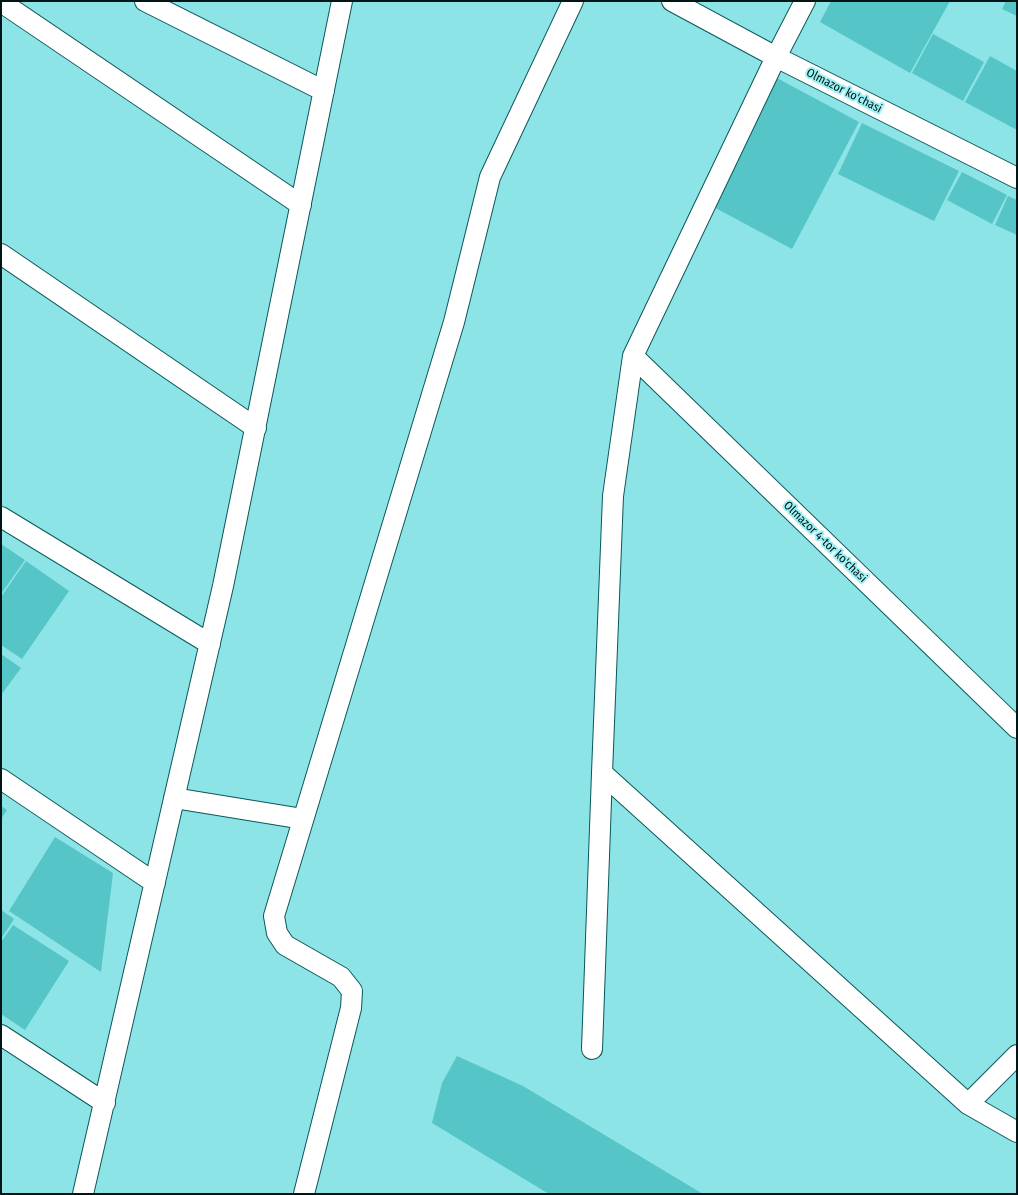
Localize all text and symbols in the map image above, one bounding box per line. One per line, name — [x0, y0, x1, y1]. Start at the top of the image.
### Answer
street label: Olmazor ko'chasi — [804, 66, 884, 116]
street label: Olmazor 4-tor ko'chasi — [780, 498, 870, 586]

